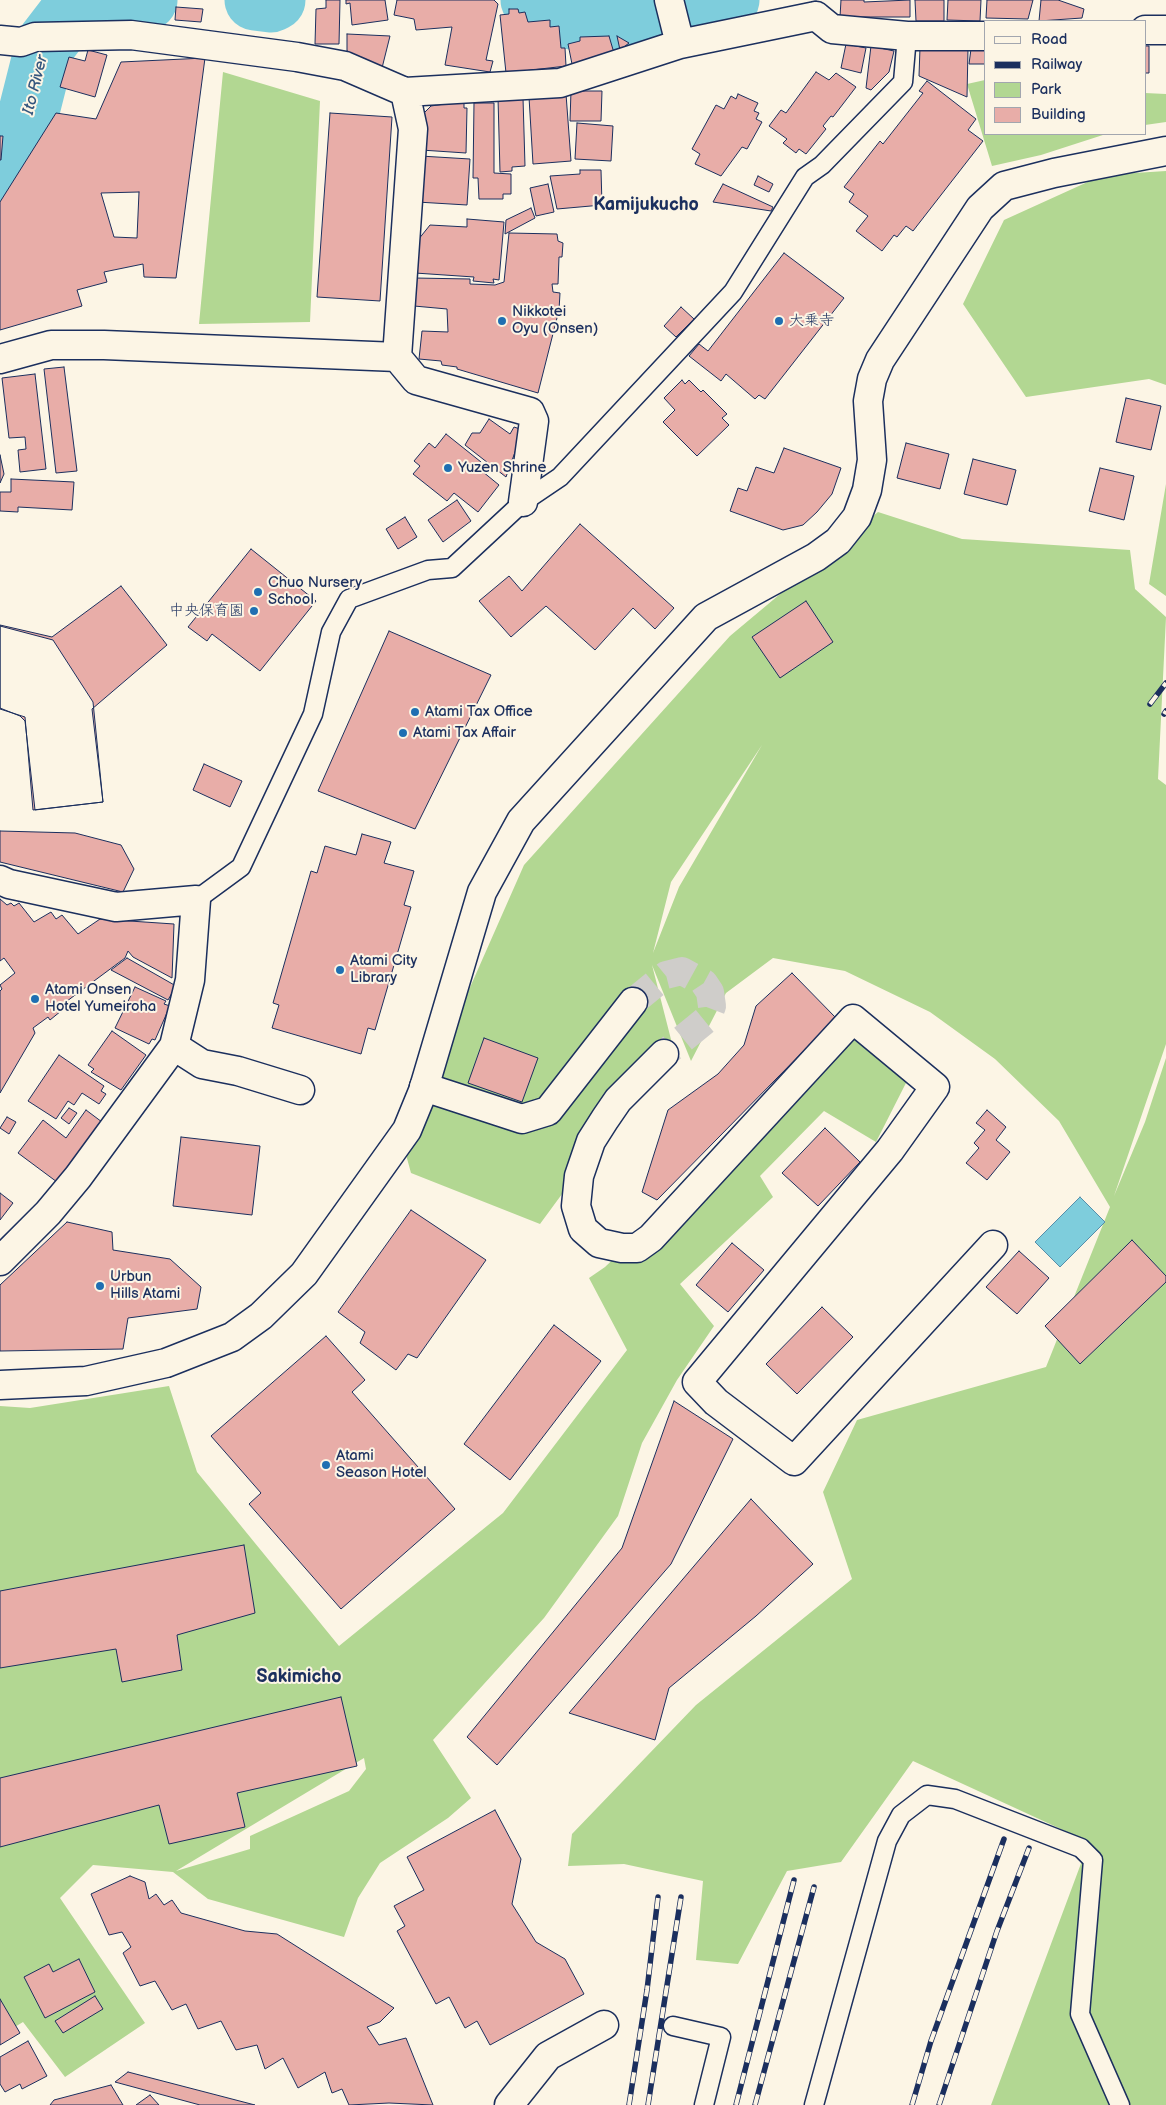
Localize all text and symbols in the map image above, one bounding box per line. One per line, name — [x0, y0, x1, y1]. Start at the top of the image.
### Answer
legend — [984, 20, 1146, 135]
text: Road — [1031, 30, 1067, 49]
water label: Ito River — [19, 53, 53, 117]
text: Railway — [1031, 55, 1082, 74]
text: Park — [1031, 80, 1061, 99]
text: Building — [1031, 105, 1086, 124]
district label: Kamijukucho — [593, 194, 699, 216]
place label: Nikkotei Oyu (Onsen) — [512, 303, 598, 338]
place label: 大乗寺 — [789, 312, 834, 330]
marker: Nikkotei Oyu (Onsen) — [496, 315, 508, 327]
marker: 大乗寺 — [773, 315, 785, 327]
place label: Yuzen Shrine — [458, 459, 546, 477]
marker: Yuzen Shrine — [442, 462, 454, 474]
place label: Chuo Nursery School — [268, 574, 362, 609]
marker: Chuo Nursery School — [252, 586, 264, 598]
place label: 中央保育園 — [169, 602, 244, 620]
marker: 中央保育園 — [248, 605, 260, 617]
place label: Atami Tax Office — [425, 703, 533, 721]
marker: Atami Tax Office — [409, 706, 421, 718]
place label: Atami Tax Affair — [413, 724, 516, 742]
marker: Atami Tax Affair — [397, 727, 409, 739]
place label: Atami City Library — [350, 952, 417, 987]
marker: Atami City Library — [334, 964, 346, 976]
place label: Atami Onsen Hotel Yumeiroha — [45, 981, 156, 1016]
marker: Atami Onsen Hotel Yumeiroha — [29, 993, 41, 1005]
place label: Urbun Hills Atami — [110, 1268, 180, 1303]
marker: Urbun Hills Atami — [94, 1280, 106, 1292]
place label: Atami Season Hotel — [336, 1447, 427, 1482]
marker: Atami Season Hotel — [320, 1459, 332, 1471]
district label: Sakimicho — [257, 1666, 341, 1688]

